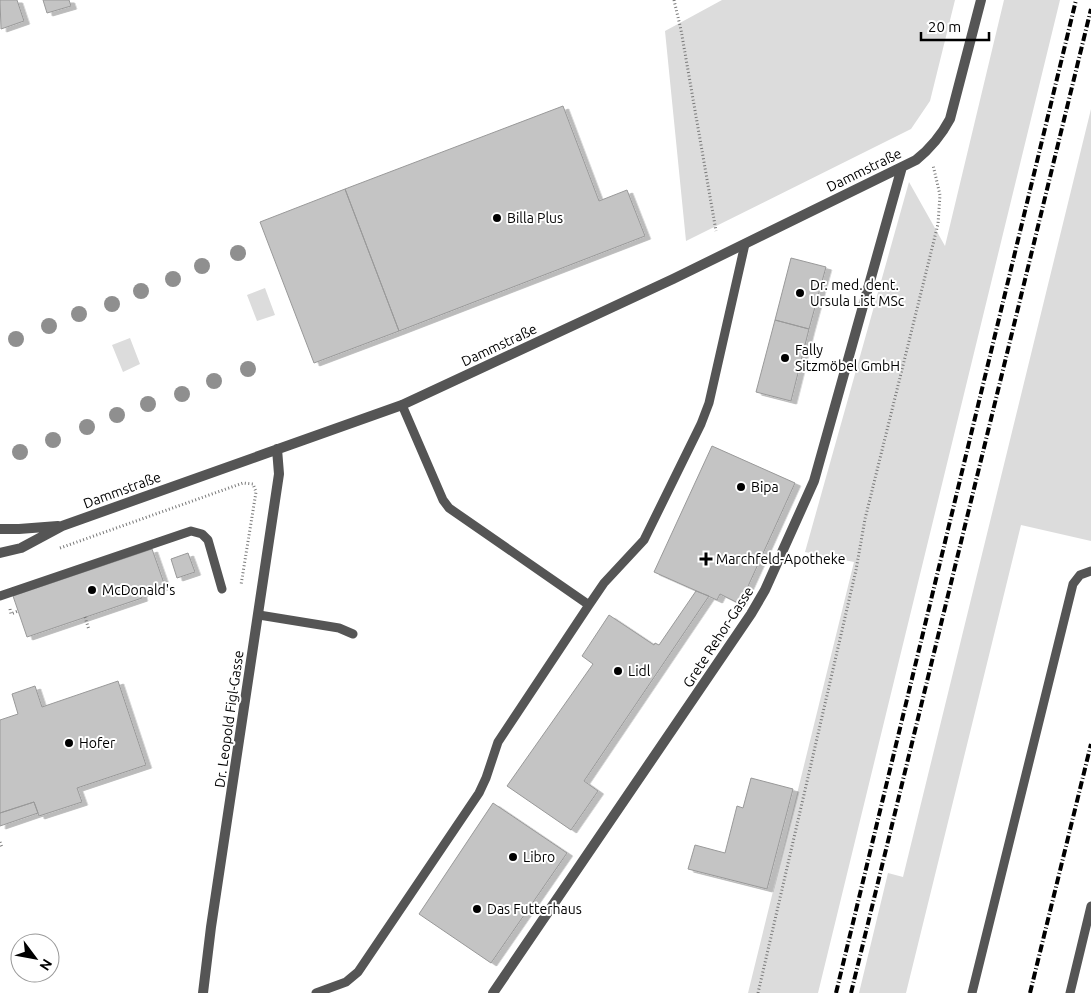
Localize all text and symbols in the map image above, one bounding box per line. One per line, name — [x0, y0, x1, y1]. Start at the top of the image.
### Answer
scale bar — [921, 10, 988, 42]
text: 20 m — [928, 18, 961, 35]
street label: Dammstraße — [824, 145, 904, 195]
place label: Billa Plus — [507, 210, 563, 226]
marker: Billa Plus — [491, 212, 503, 224]
place label: Dr. med. dent. Ursula List MSc — [810, 277, 905, 309]
marker: Dr. med. dent. Ursula List MSc — [794, 287, 806, 299]
street label: Dammstraße — [459, 321, 539, 369]
place label: Fally Sitzmöbel GmbH — [795, 342, 900, 374]
marker: Fally Sitzmöbel GmbH — [779, 352, 791, 364]
street label: Dammstraße — [81, 469, 163, 511]
place label: Bipa — [751, 479, 779, 495]
marker: Bipa — [735, 481, 747, 493]
place label: Marchfeld-Apotheke — [716, 551, 845, 567]
marker: Marchfeld-Apotheke — [700, 553, 712, 565]
place label: McDonald's — [102, 582, 175, 598]
marker: McDonald's — [86, 584, 98, 596]
street label: Grete Rehor-Gasse — [679, 584, 757, 690]
street label: Dr. Leopold Figl-Gasse — [211, 649, 247, 789]
place label: Lidl — [628, 663, 651, 679]
marker: Lidl — [612, 665, 624, 677]
place label: Hofer — [79, 735, 116, 751]
marker: Hofer — [63, 737, 75, 749]
place label: Libro — [523, 849, 555, 865]
marker: Libro — [507, 851, 519, 863]
place label: Das Futterhaus — [487, 901, 582, 917]
marker: Das Futterhaus — [471, 903, 483, 915]
north arrow — [10, 933, 60, 983]
text: N — [36, 956, 56, 974]

